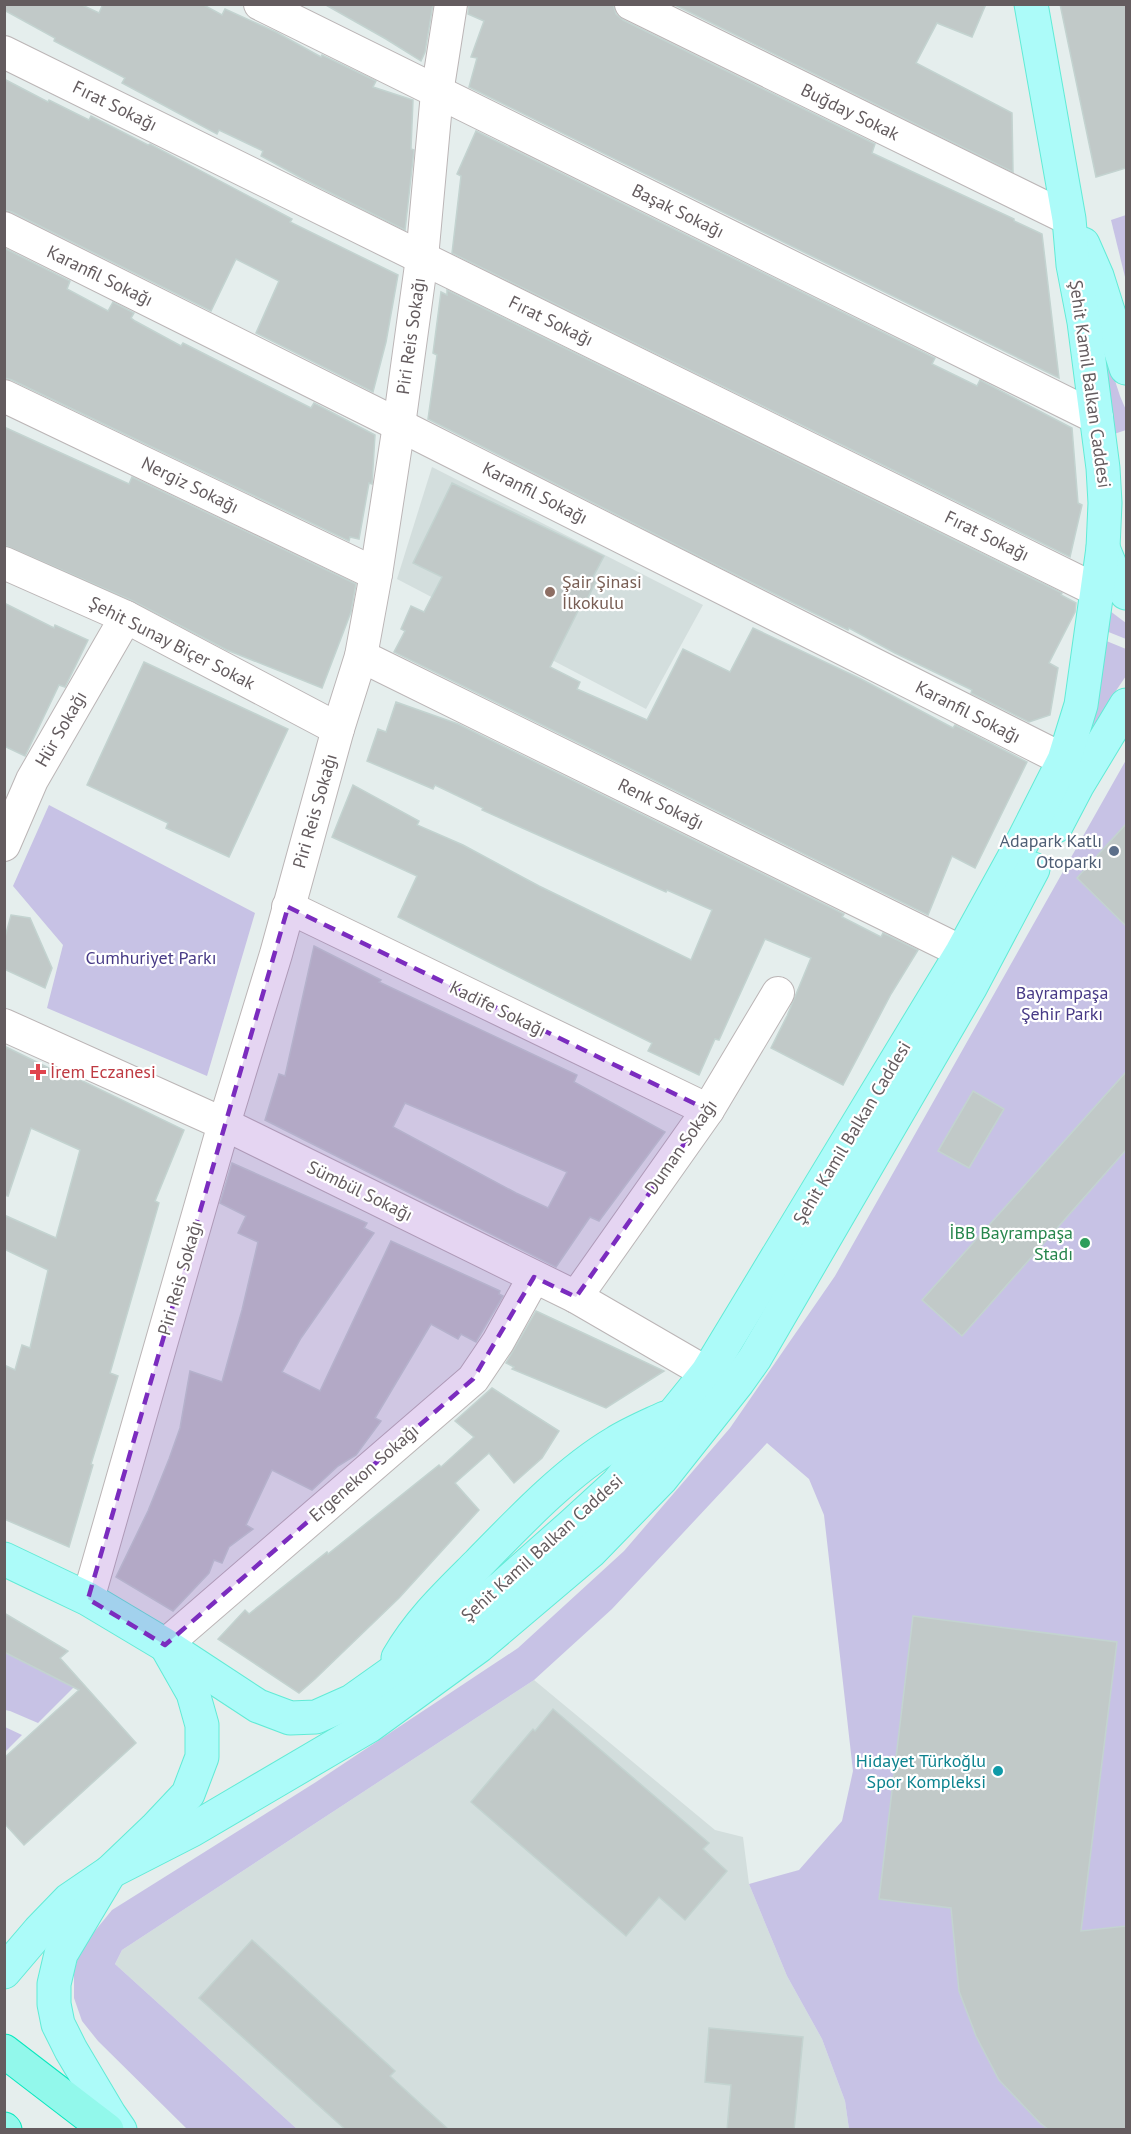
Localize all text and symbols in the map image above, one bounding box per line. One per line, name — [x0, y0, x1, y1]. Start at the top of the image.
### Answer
street label: Fırat Sokağı — [69, 75, 161, 136]
street label: Buğday Sokak — [797, 78, 903, 145]
street label: Başak Sokağı — [628, 178, 728, 243]
street label: Karanfil Sokağı — [43, 240, 157, 311]
street label: Piri Reis Sokağı — [391, 276, 430, 396]
street label: Şehit Kamil Balkan Caddesi — [1065, 278, 1116, 489]
street label: Fırat Sokağı — [505, 290, 597, 351]
street label: Nergiz Sokağı — [138, 451, 243, 518]
street label: Karanfil Sokağı — [479, 456, 592, 529]
street label: Fırat Sokağı — [941, 505, 1033, 566]
place label: Şair Şinasi İlkokulu — [562, 570, 642, 614]
marker: Şair Şinasi İlkokulu — [543, 585, 557, 599]
street label: Şehit Sunay Biçer Sokak — [85, 591, 259, 695]
street label: Karanfil Sokağı — [912, 675, 1025, 748]
street label: Hür Sokağı — [30, 687, 92, 771]
street label: Piri Reis Sokağı — [287, 751, 342, 871]
street label: Renk Sokağı — [614, 773, 708, 834]
place label: Adapark Katlı Otoparkı — [1000, 829, 1102, 873]
marker: Adapark Katlı Otoparkı — [1107, 844, 1121, 858]
park label: Cumhuriyet Parkı — [86, 946, 216, 969]
street label: Kadife Sokağı — [446, 975, 550, 1042]
park label: Bayrampaşa Şehir Parkı — [1016, 981, 1108, 1025]
street label: Şehit Kamil Balkan Caddesi — [788, 1037, 915, 1229]
place label: İrem Eczanesi — [50, 1060, 156, 1083]
marker: İrem Eczanesi — [31, 1065, 45, 1079]
street label: Duman Sokağı — [639, 1095, 722, 1199]
street label: Sümbül Sokağı — [304, 1155, 417, 1226]
street label: Piri Reis Sokağı — [152, 1218, 207, 1338]
place label: İBB Bayrampaşa Stadı — [949, 1221, 1073, 1265]
marker: İBB Bayrampaşa Stadı — [1078, 1236, 1092, 1250]
street label: Ergenekon Sokağı — [304, 1419, 423, 1526]
street label: Şehit Kamil Balkan Caddesi — [456, 1469, 627, 1626]
place label: Hidayet Türkoğlu Spor Kompleksi — [856, 1749, 986, 1793]
marker: Hidayet Türkoğlu Spor Kompleksi — [991, 1764, 1005, 1778]

